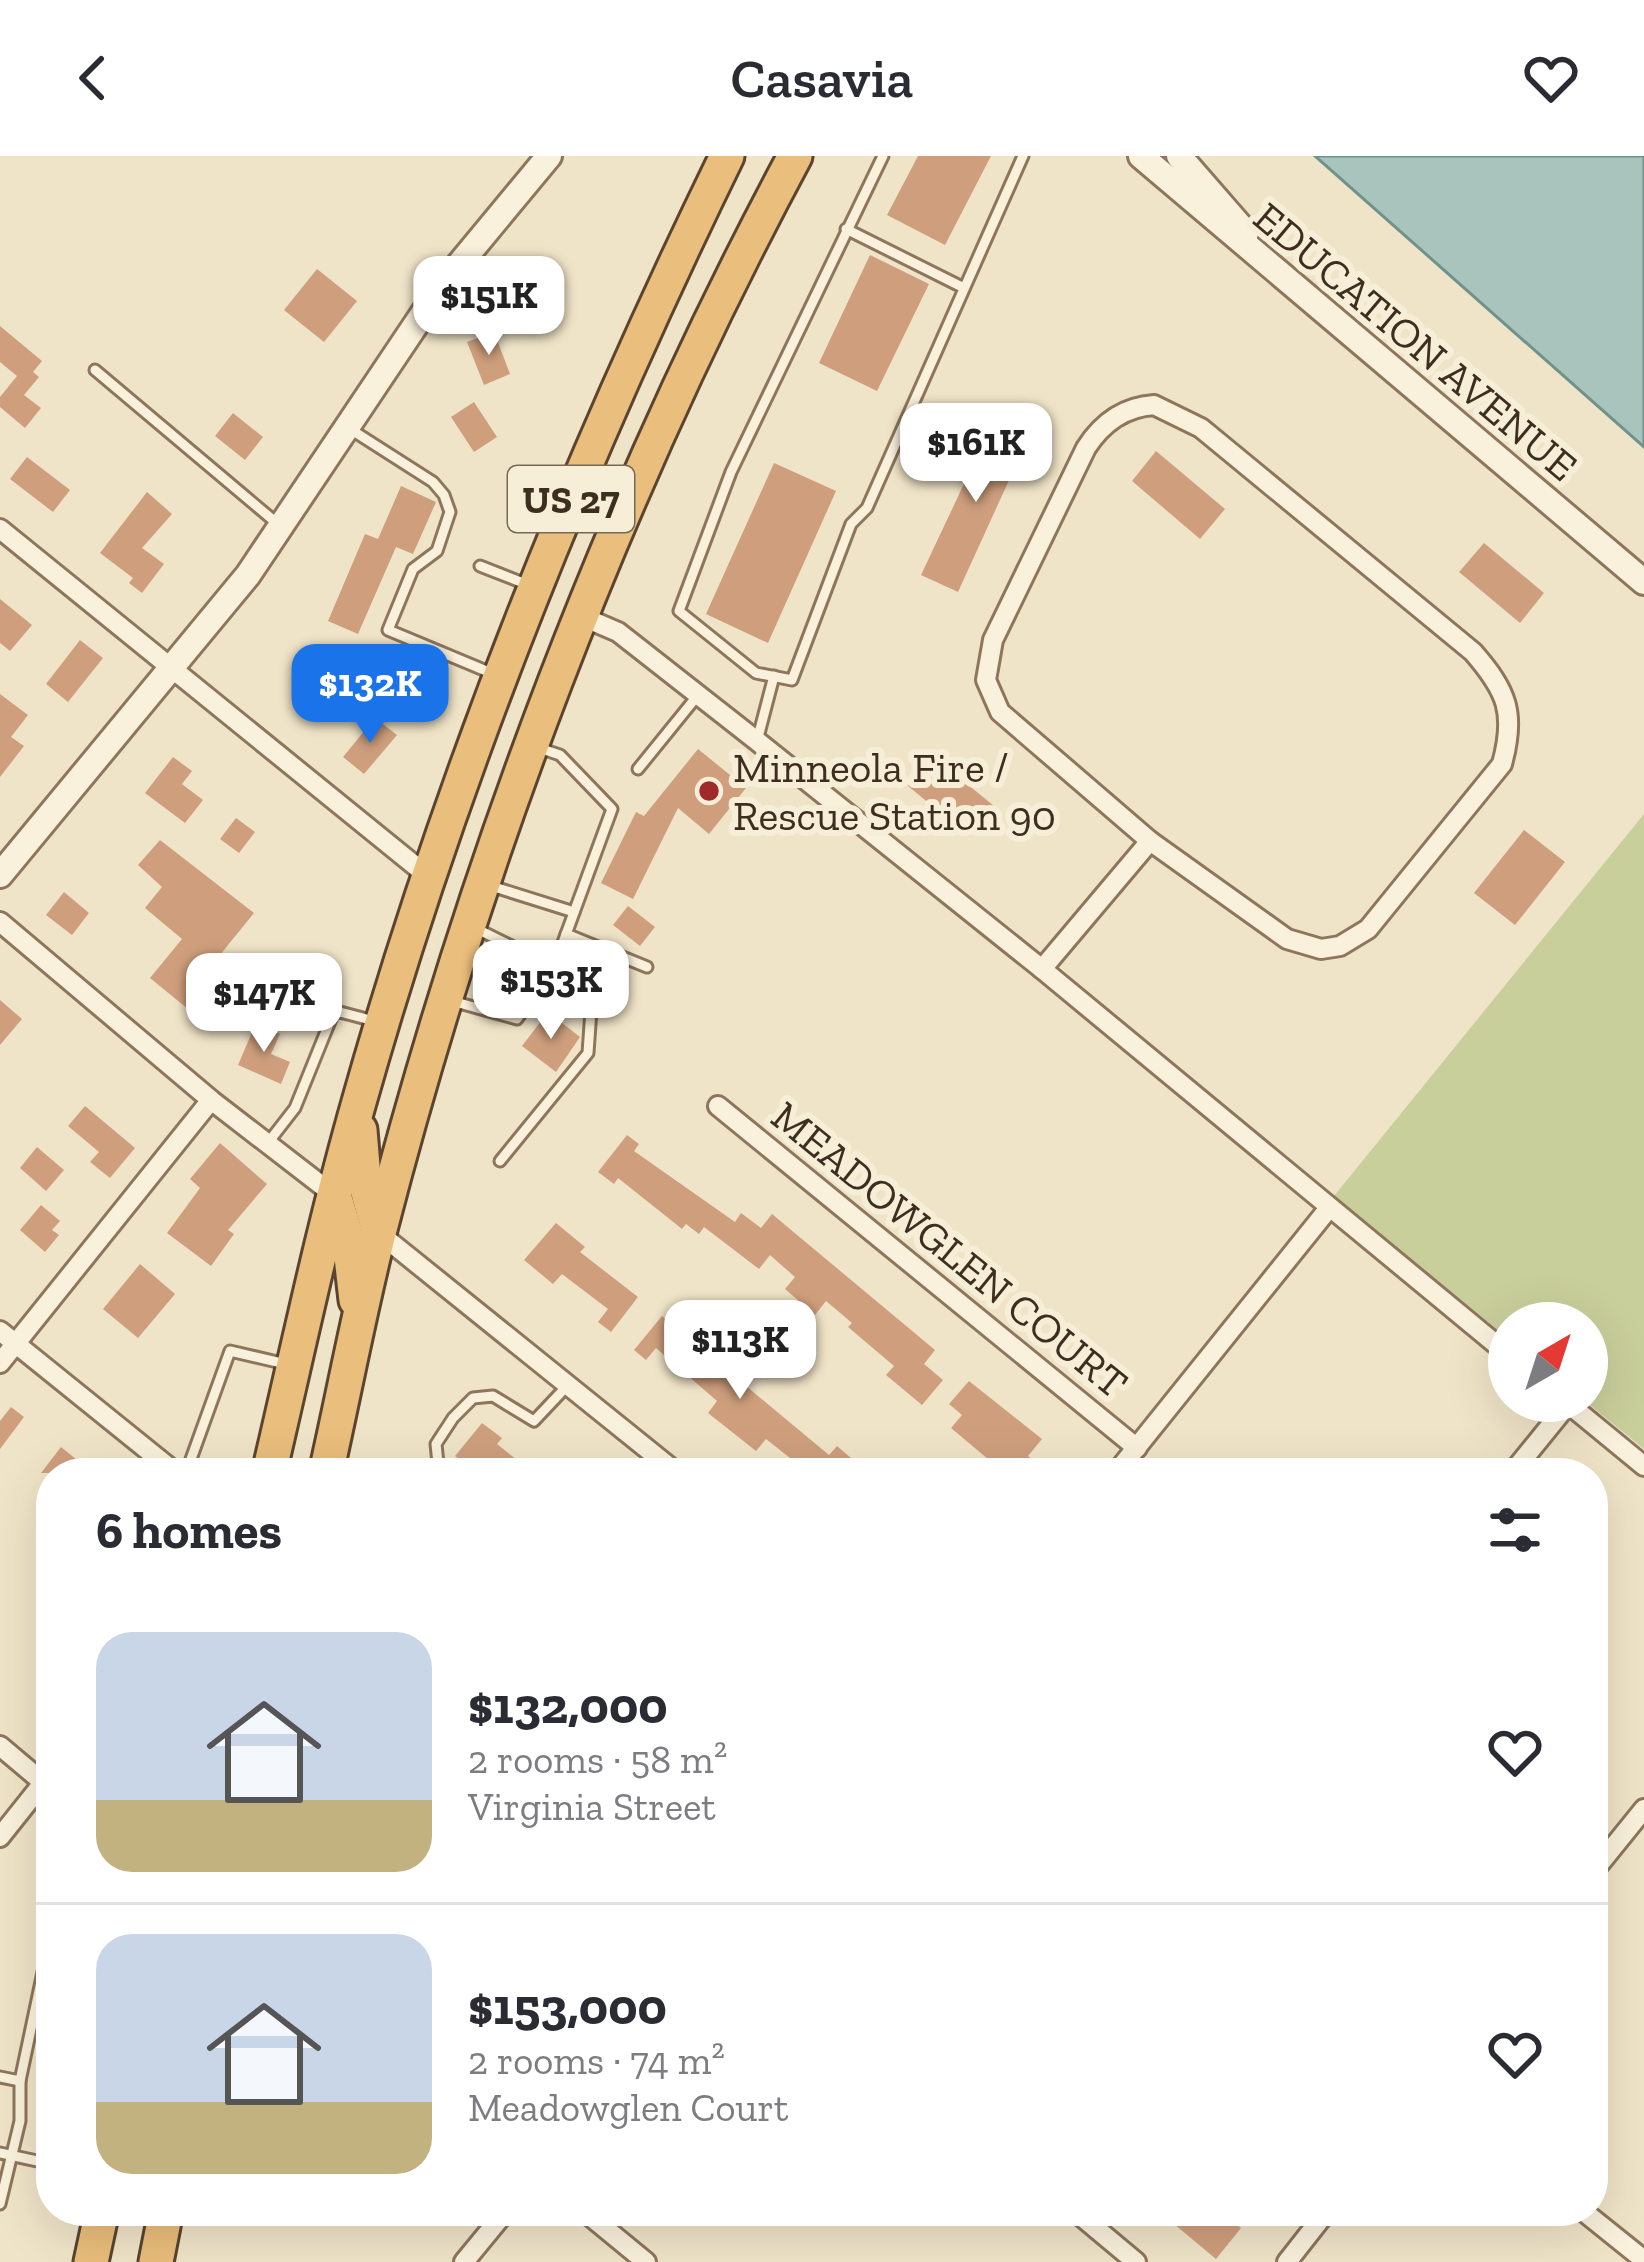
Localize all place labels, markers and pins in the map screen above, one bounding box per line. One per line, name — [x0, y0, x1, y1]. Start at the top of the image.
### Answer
pin: $151K — [405, 256, 573, 358]
pin: $161K — [892, 403, 1060, 505]
pin: $132K — [286, 644, 454, 746]
place label: Minneola Fire / Rescue Station 90 — [733, 742, 1056, 841]
marker: Minneola Fire / Rescue Station 90 — [696, 778, 722, 804]
pin: $153K — [467, 940, 635, 1042]
pin: $147K — [180, 953, 348, 1055]
pin: $113K — [656, 1300, 824, 1402]

